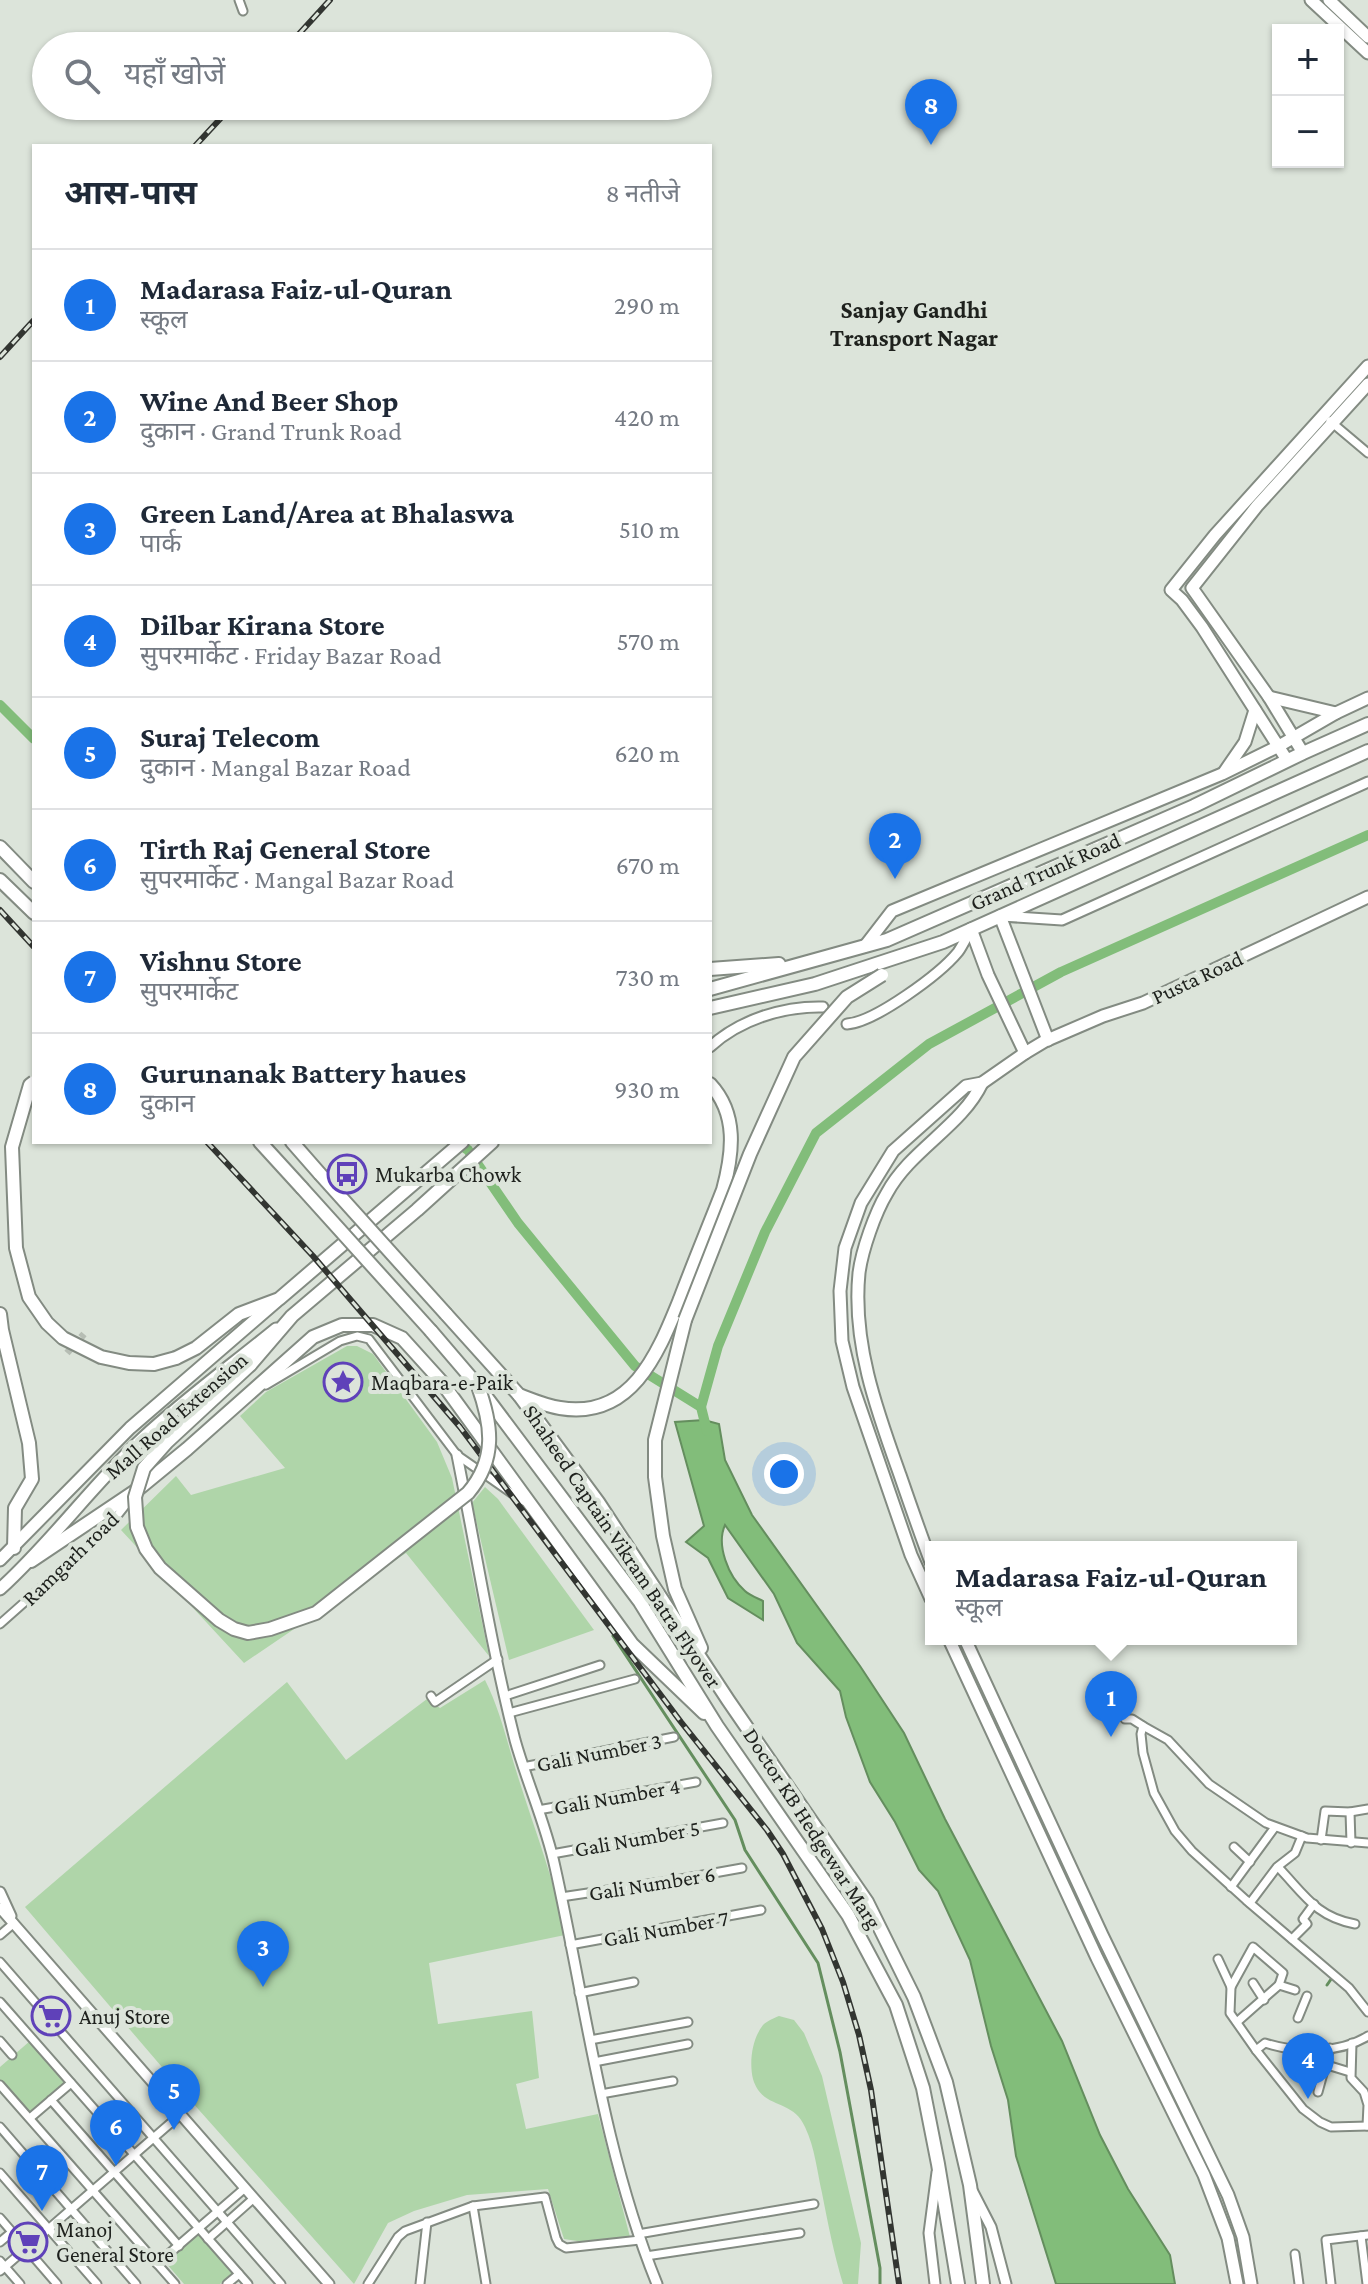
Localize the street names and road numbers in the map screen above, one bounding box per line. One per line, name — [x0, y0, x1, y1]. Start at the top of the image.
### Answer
street label: Grand Trunk Road — [966, 827, 1124, 916]
street label: Pusta Road — [1148, 945, 1247, 1009]
street label: Mall Road Extension — [100, 1347, 253, 1484]
street label: Shaheed Captain Vikram Batra Flyover — [518, 1400, 727, 1693]
street label: Ramgarh road — [17, 1506, 124, 1611]
street label: Doctor KB Hedgewar Marg — [738, 1723, 887, 1933]
street label: Gali Number 3 — [534, 1728, 664, 1777]
street label: Gali Number 4 — [552, 1773, 682, 1820]
street label: Gali Number 5 — [572, 1815, 702, 1862]
street label: Gali Number 6 — [587, 1861, 717, 1906]
street label: Gali Number 7 — [602, 1905, 731, 1952]

